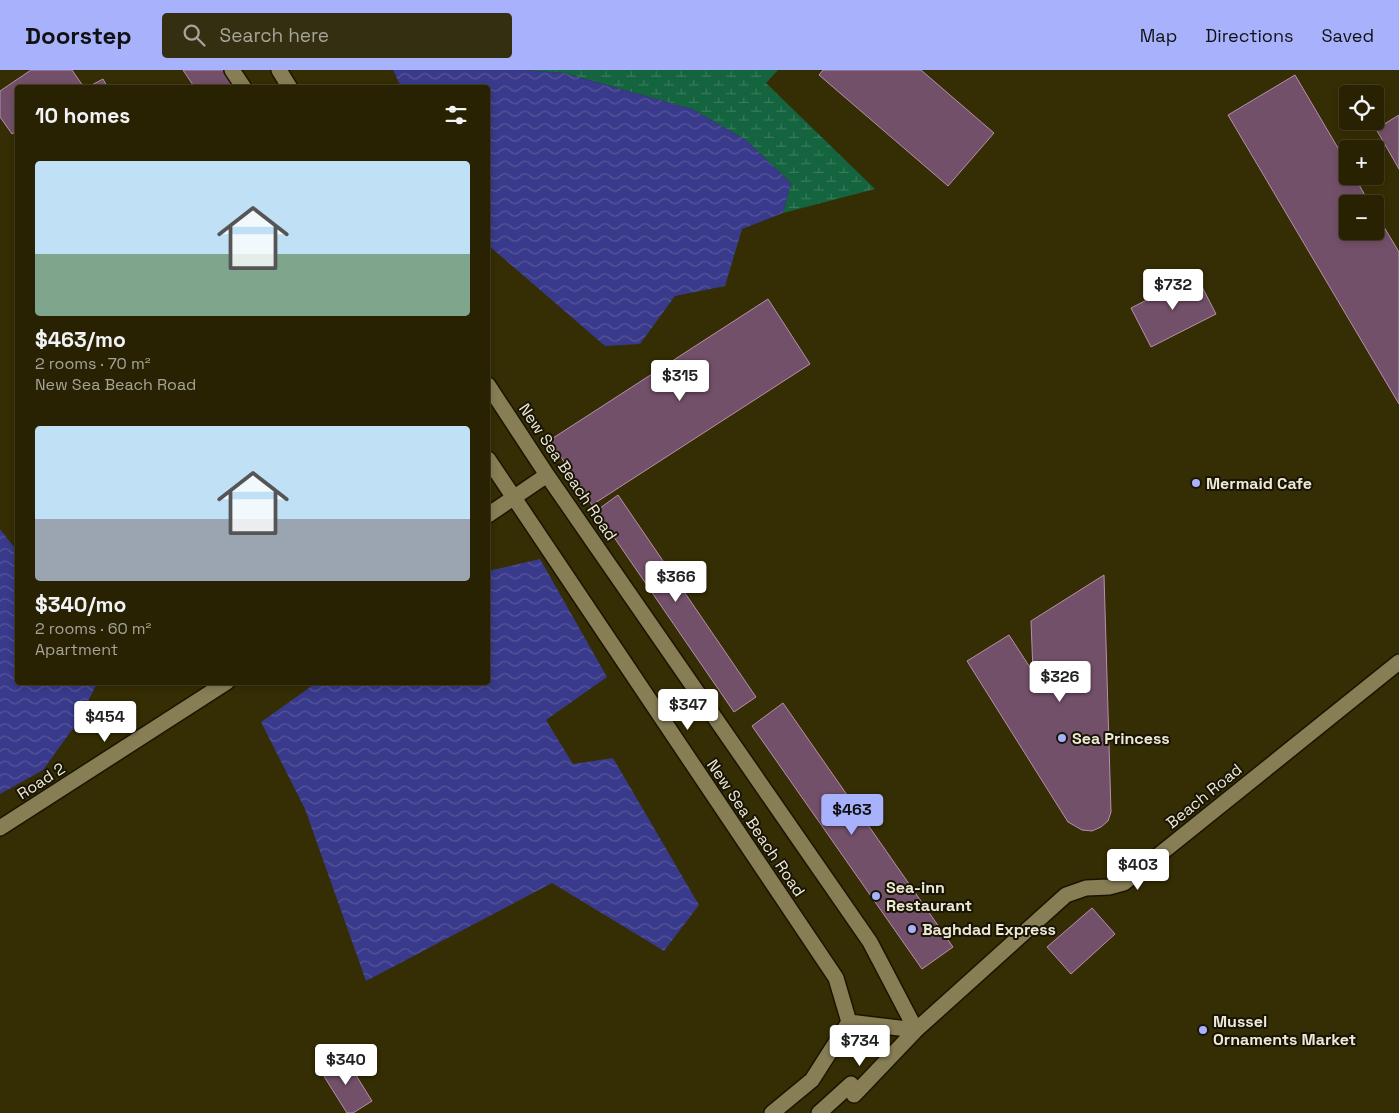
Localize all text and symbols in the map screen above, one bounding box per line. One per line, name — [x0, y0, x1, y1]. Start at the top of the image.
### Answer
search box — [162, 13, 512, 58]
text: Doorstep — [25, 20, 132, 51]
icon: search — [180, 21, 208, 49]
text: Search here — [220, 23, 329, 48]
text: Map — [1140, 24, 1177, 47]
text: Directions — [1205, 24, 1294, 47]
text: Saved — [1322, 24, 1374, 47]
map controls — [1339, 85, 1384, 240]
button: locate — [1339, 85, 1384, 130]
icon: filters — [442, 101, 470, 129]
text: 10 homes — [35, 102, 130, 129]
button: + — [1339, 140, 1384, 185]
icon: home — [208, 193, 298, 283]
button: − — [1339, 195, 1384, 240]
pin: $732 — [1143, 268, 1203, 311]
text: $732 — [1154, 274, 1192, 295]
text: $463/mo — [35, 326, 126, 353]
text: 2 rooms · 70 m² — [35, 353, 151, 374]
pin: $315 — [650, 360, 710, 402]
text: $315 — [662, 365, 698, 386]
text: New Sea Beach Road — [35, 374, 196, 395]
street label: New Sea Beach Road — [514, 399, 622, 545]
icon: home — [208, 458, 298, 548]
place label: Mermaid Cafe — [1206, 473, 1312, 494]
marker: Mermaid Cafe — [1190, 477, 1202, 489]
pin: $366 — [646, 560, 706, 603]
text: $366 — [656, 566, 696, 587]
text: $340/mo — [35, 591, 126, 618]
text: 2 rooms · 60 m² — [35, 618, 151, 639]
text: Apartment — [35, 639, 118, 660]
pin: $326 — [1030, 660, 1090, 703]
text: $326 — [1041, 666, 1079, 687]
pin: $347 — [658, 688, 718, 731]
text: $347 — [669, 694, 707, 715]
pin: $454 — [75, 700, 135, 743]
text: $454 — [85, 706, 125, 727]
place label: Sea Princess — [1072, 728, 1170, 749]
marker: Sea Princess — [1056, 732, 1068, 744]
street label: New Sea Beach Road — [702, 755, 810, 901]
street label: Road 2 — [13, 758, 69, 804]
street label: Beach Road — [1162, 759, 1246, 833]
pin: $463 — [822, 794, 882, 836]
text: $463 — [832, 799, 872, 820]
pin: $403 — [1108, 848, 1168, 891]
text: $403 — [1118, 854, 1158, 875]
place label: Sea-inn Restaurant — [886, 877, 972, 916]
marker: Sea-inn Restaurant — [870, 890, 882, 902]
place label: Baghdad Express — [922, 919, 1056, 940]
marker: Baghdad Express — [906, 923, 918, 935]
place label: Mussel Ornaments Market — [1213, 1011, 1356, 1050]
pin: $734 — [830, 1024, 890, 1067]
marker: Mussel Ornaments Market — [1197, 1024, 1209, 1036]
text: $734 — [841, 1030, 879, 1051]
pin: $340 — [316, 1044, 376, 1086]
text: $340 — [326, 1049, 366, 1070]

